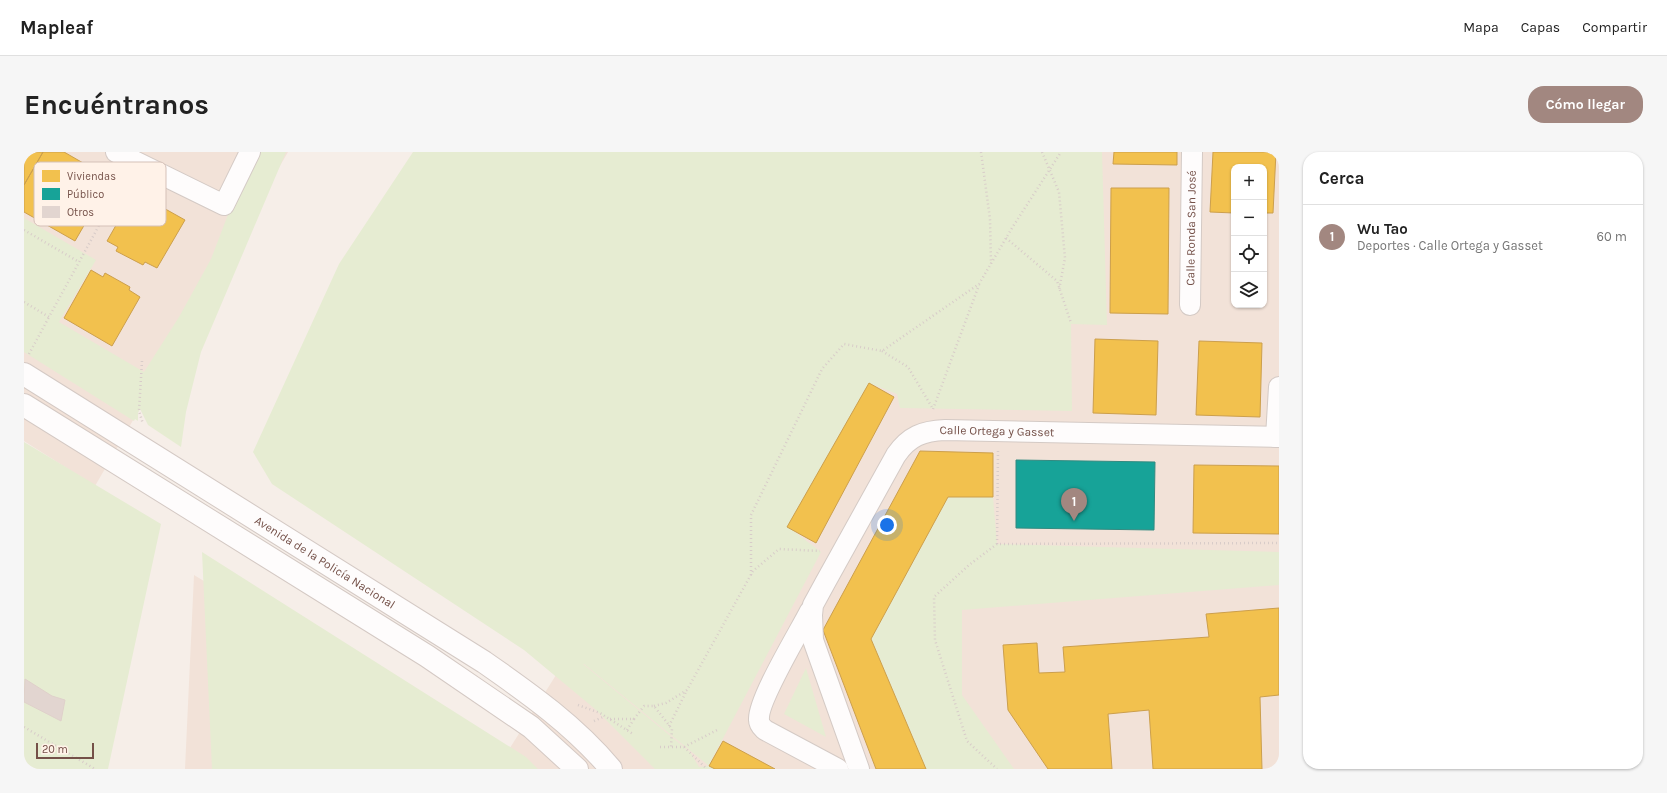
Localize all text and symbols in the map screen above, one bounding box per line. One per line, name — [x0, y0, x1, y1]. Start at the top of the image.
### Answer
text: Mapleaf — [20, 17, 93, 39]
text: Mapa — [1463, 19, 1499, 36]
text: Capas — [1521, 19, 1560, 36]
text: Compartir — [1582, 19, 1647, 36]
button: Cómo llegar — [1528, 86, 1643, 123]
text: Encuéntranos — [24, 88, 209, 121]
legend — [34, 162, 166, 226]
map controls — [1231, 164, 1267, 308]
button: + — [1231, 164, 1267, 200]
text: Cerca — [1319, 168, 1364, 188]
text: Viviendas — [67, 170, 116, 183]
street label: Calle Ronda San José — [1183, 170, 1199, 286]
text: Público — [67, 188, 104, 201]
button: − — [1231, 200, 1267, 236]
text: Otros — [67, 206, 94, 219]
text: Wu Tao — [1357, 220, 1408, 238]
text: 1 — [1330, 229, 1334, 244]
text: 60 m — [1597, 229, 1627, 244]
button: locate — [1231, 236, 1267, 272]
text: Deportes · Calle Ortega y Gasset — [1357, 238, 1543, 253]
button: layers — [1231, 272, 1267, 308]
street label: Calle Ortega y Gasset — [939, 423, 1055, 439]
pin: 1 — [1061, 488, 1087, 521]
street label: Avenida de la Policía Nacional — [252, 513, 398, 612]
your location — [877, 515, 897, 535]
scale bar — [36, 741, 94, 760]
text: 20 m — [42, 743, 68, 756]

